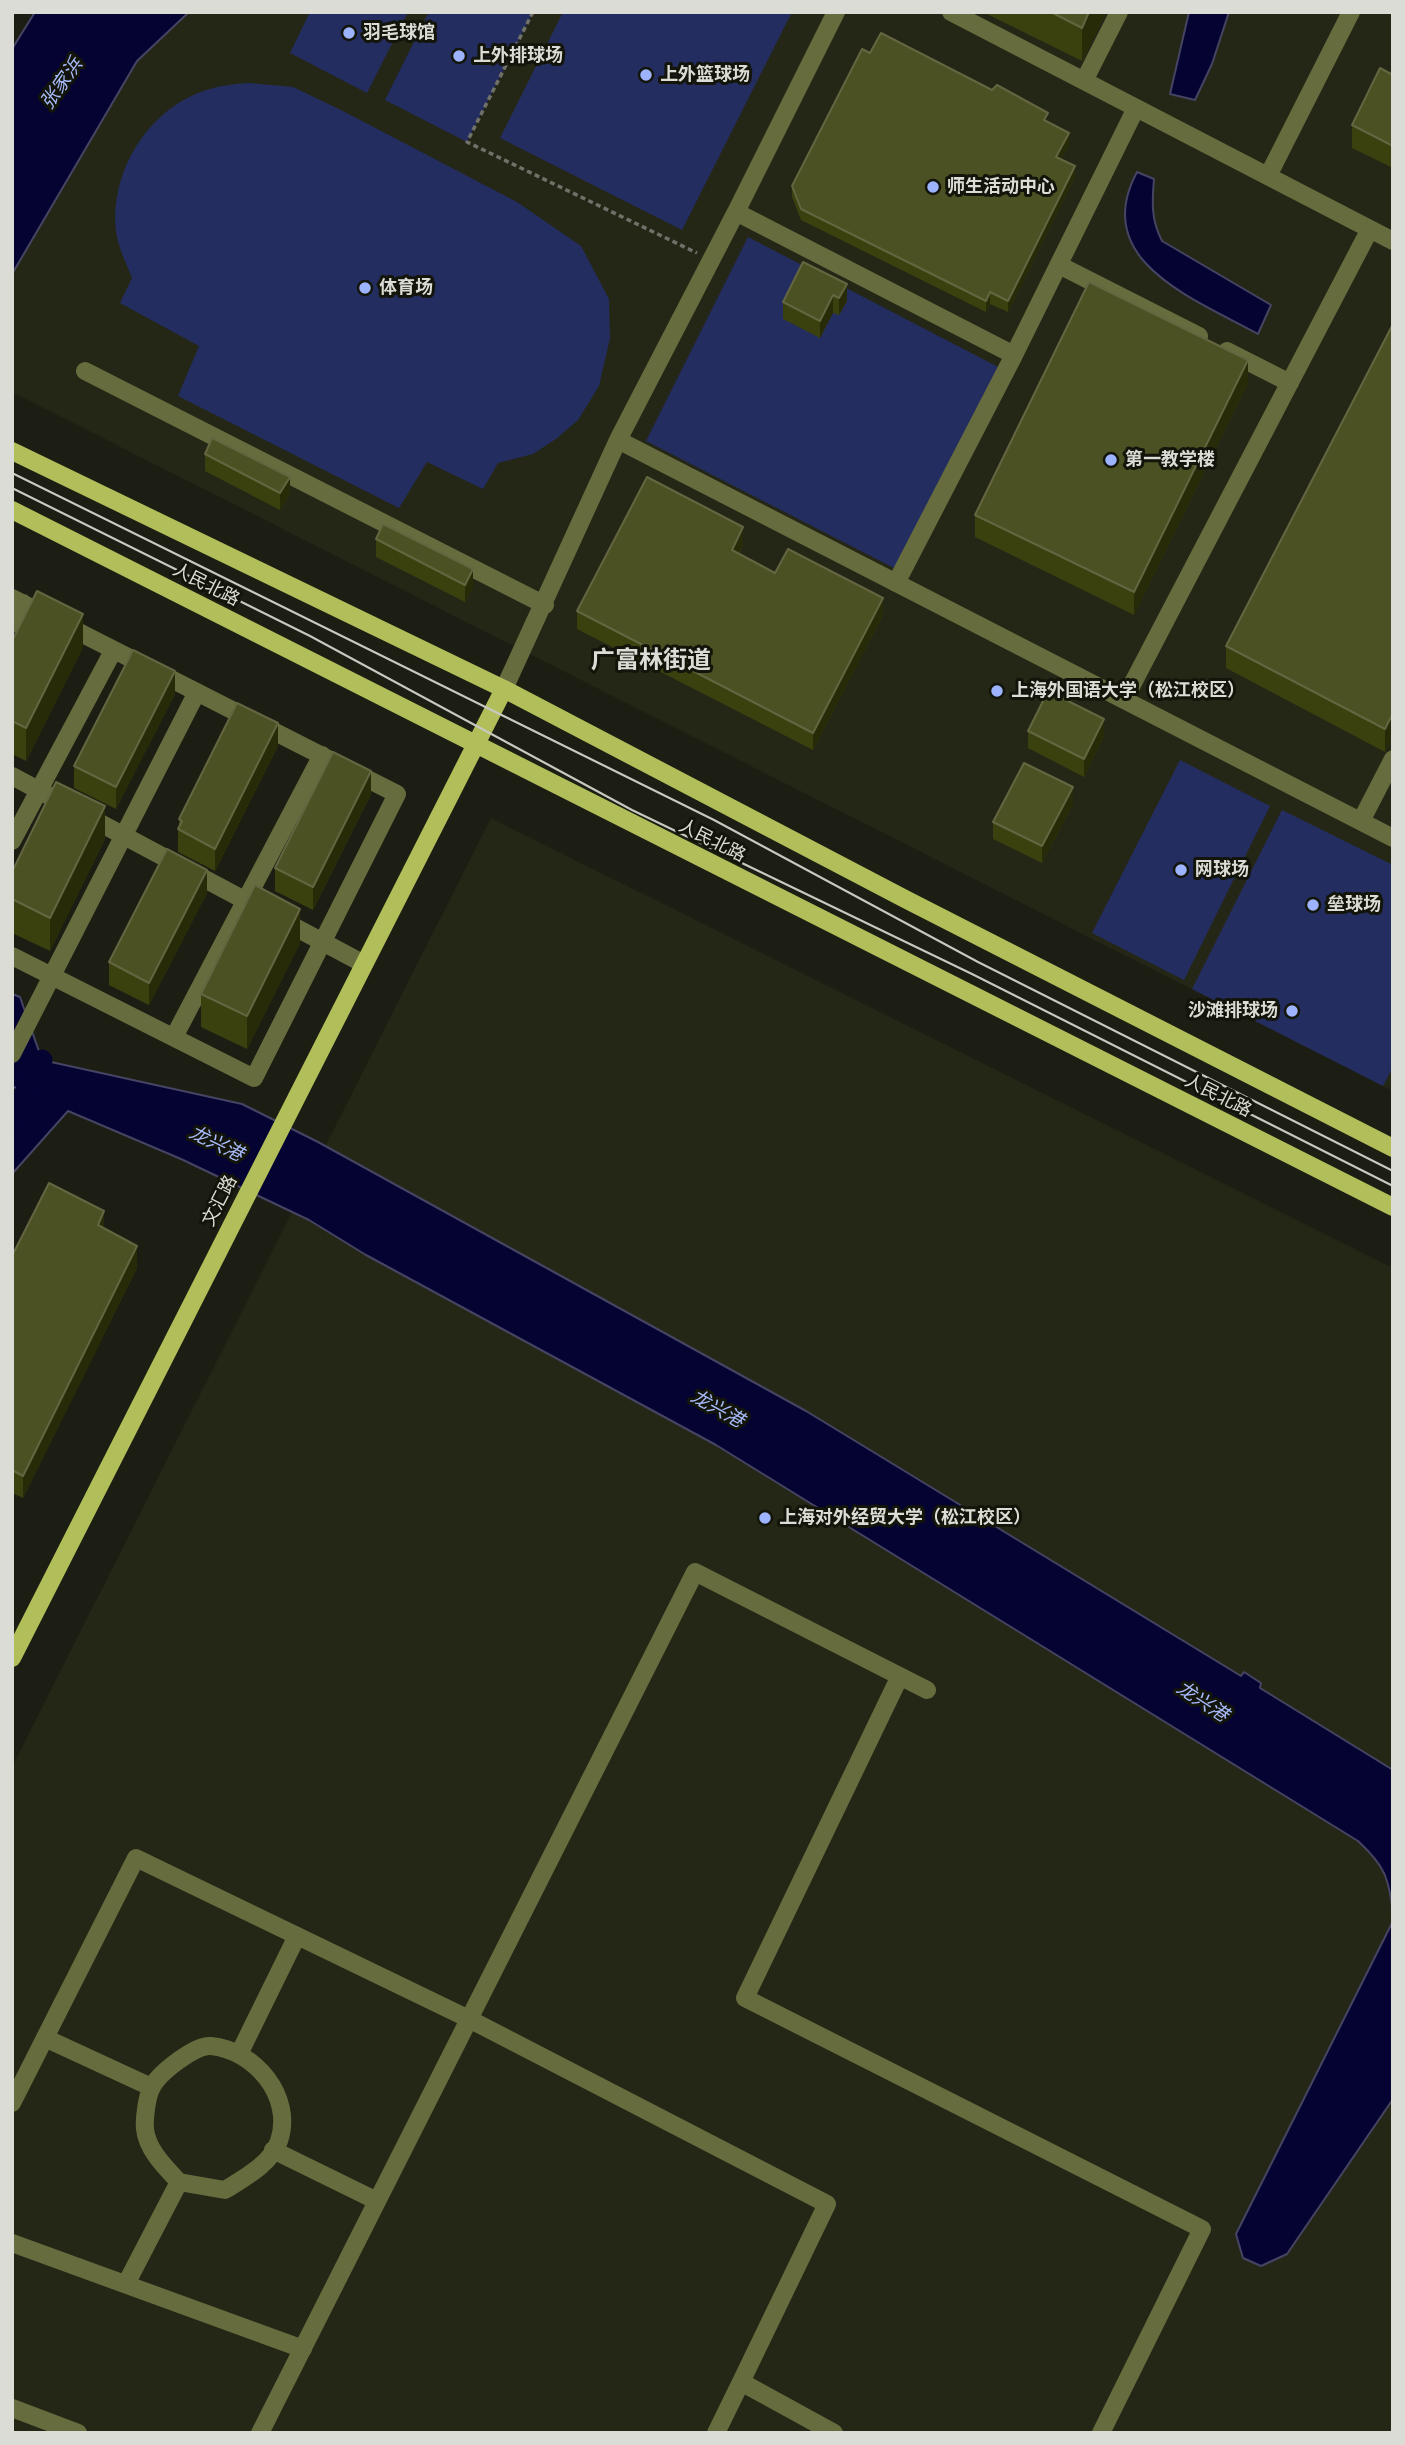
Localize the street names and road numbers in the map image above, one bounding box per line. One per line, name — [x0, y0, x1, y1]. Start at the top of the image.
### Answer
street label: 人民北路 — [169, 559, 243, 611]
street label: 人民北路 — [675, 815, 749, 867]
street label: 人民北路 — [1181, 1070, 1255, 1122]
street label: 文汇路 — [198, 1172, 242, 1230]

